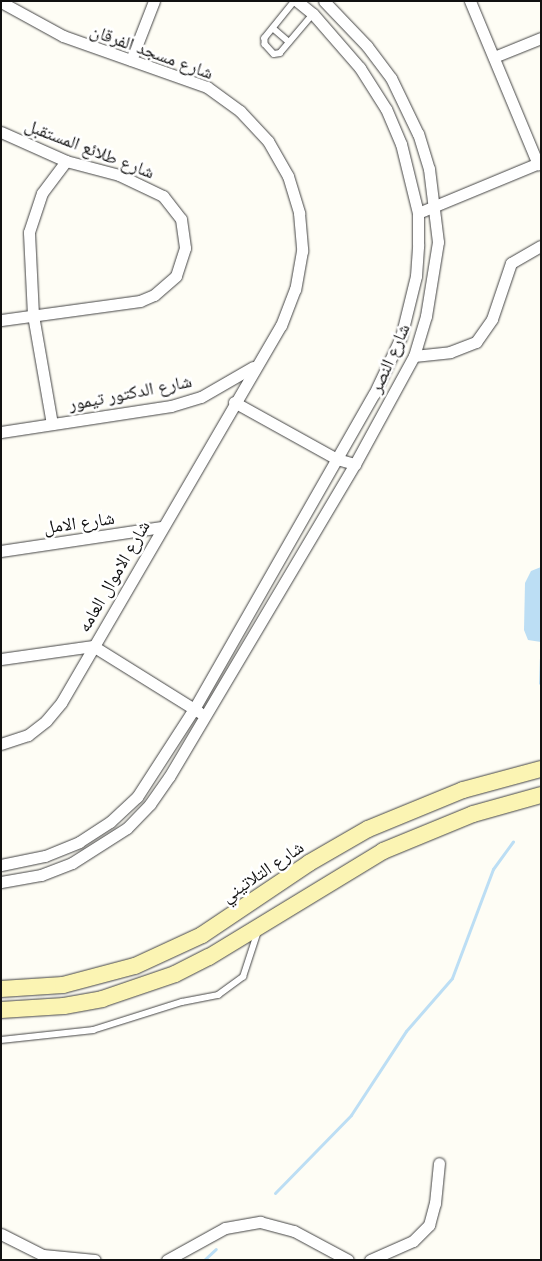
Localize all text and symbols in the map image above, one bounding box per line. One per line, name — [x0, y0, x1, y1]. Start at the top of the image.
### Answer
street label: شارع مسجد الفرقان — [88, 19, 216, 83]
street label: شارع طلائع المستقبل — [22, 113, 158, 183]
street label: شارع النصر — [364, 320, 414, 396]
street label: شارع الدكتور تيمور — [67, 369, 193, 415]
street label: شارع الامل — [42, 506, 116, 538]
street label: شارع الاموال العامه — [72, 516, 154, 636]
street label: شارع التلاتيني — [217, 836, 307, 906]

